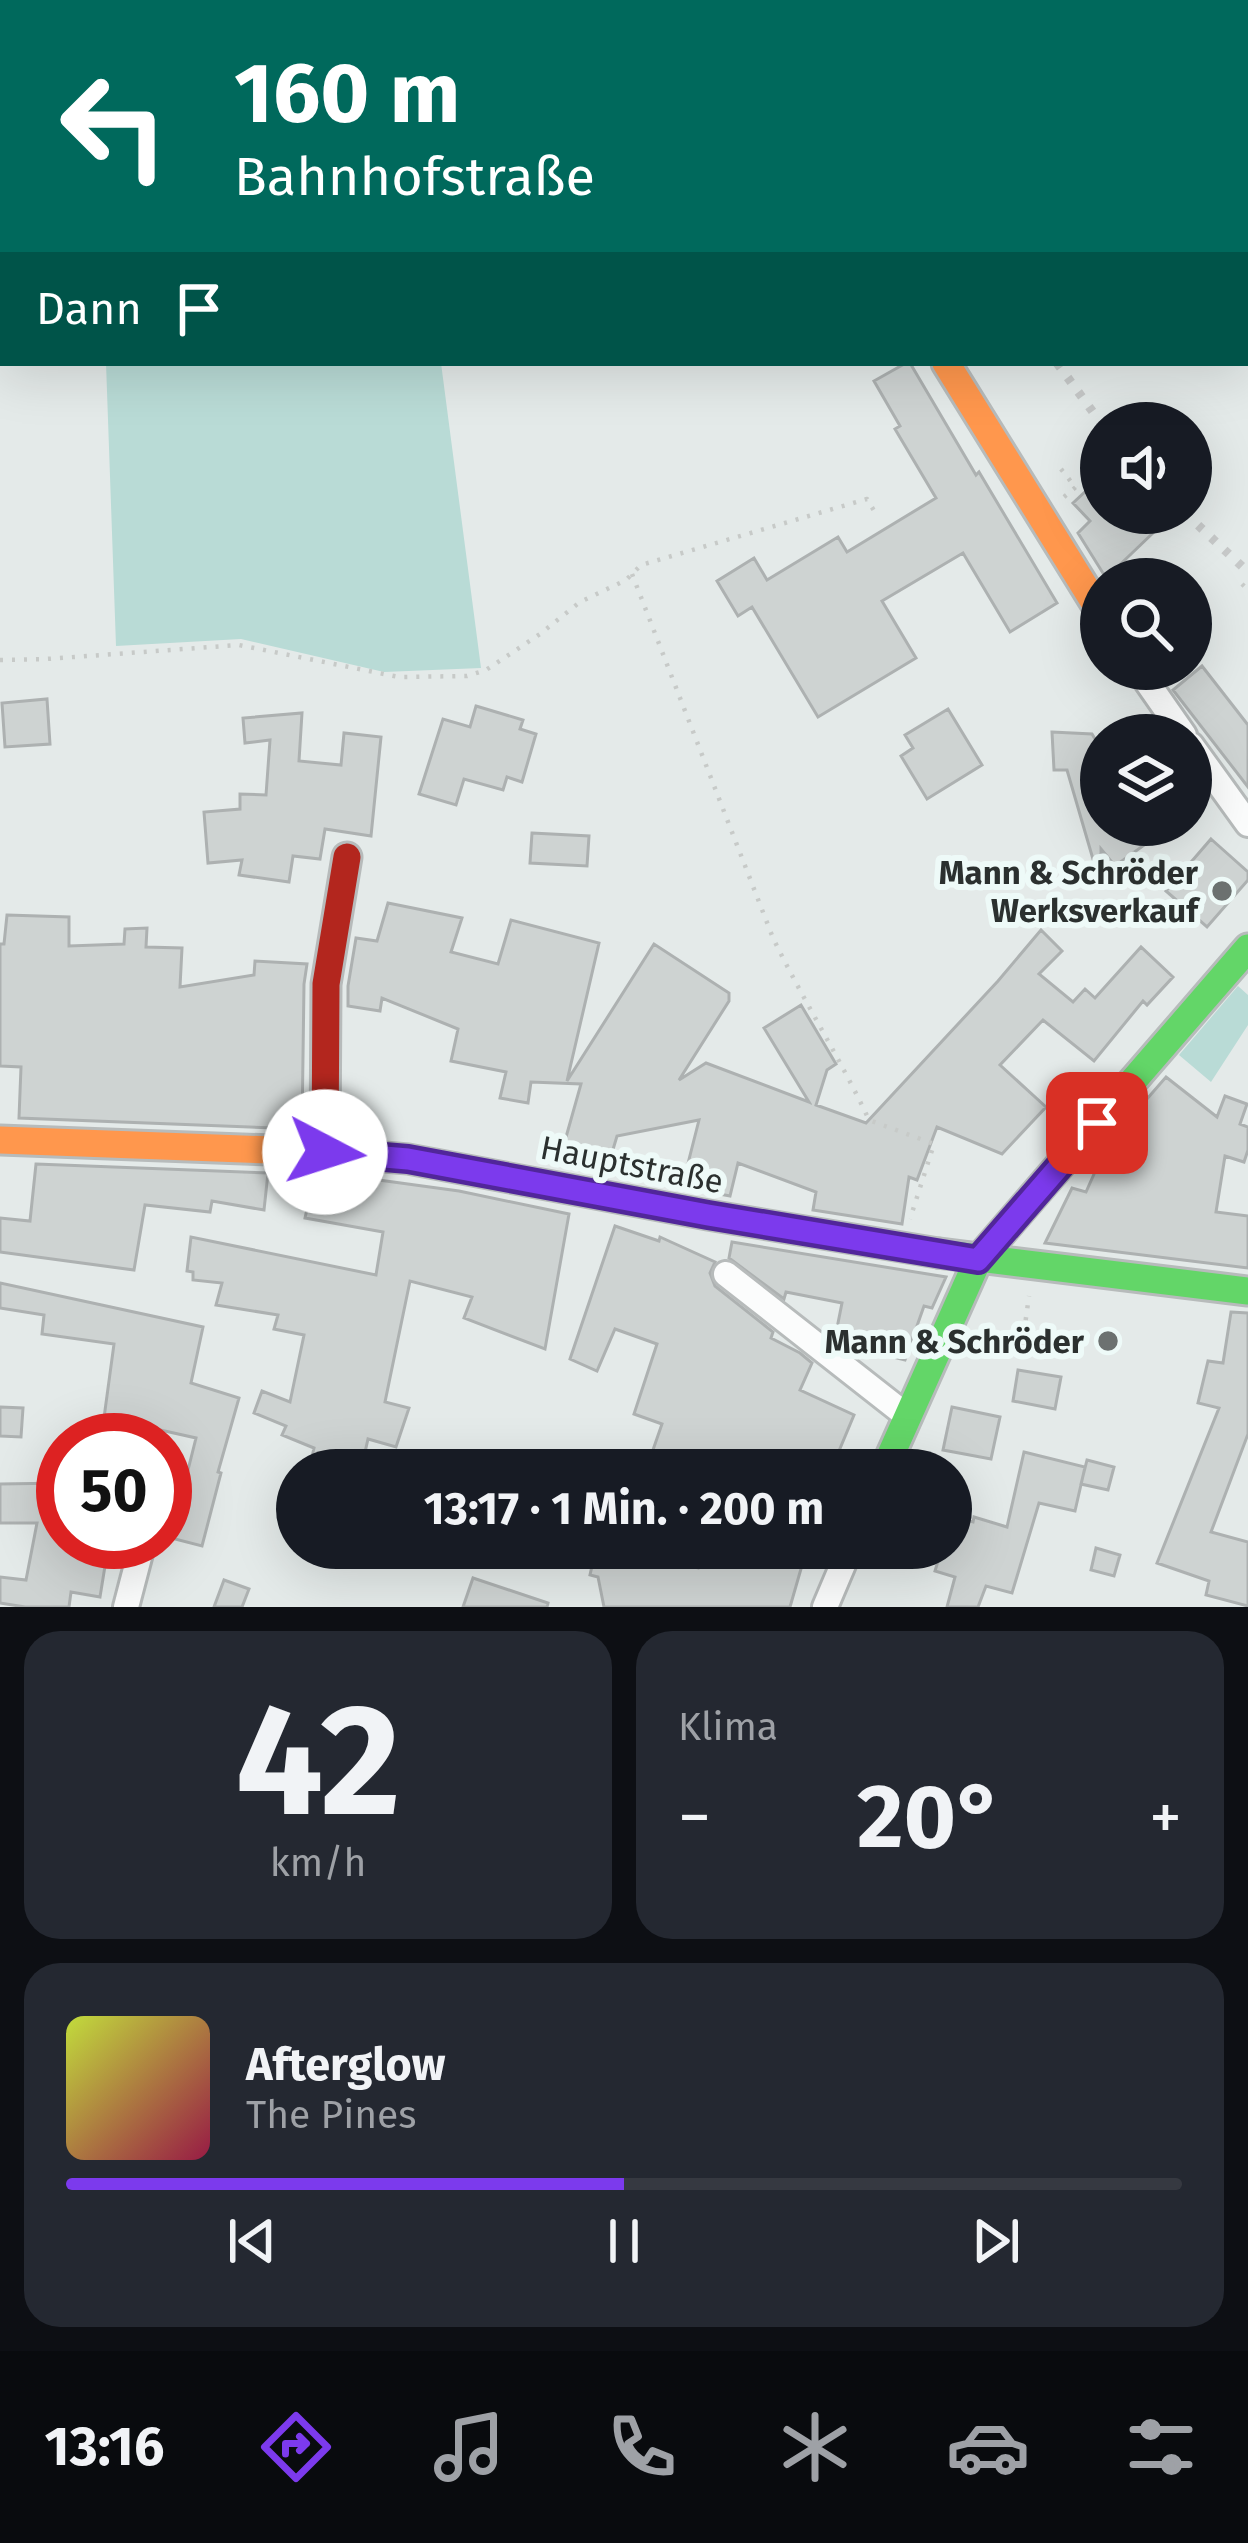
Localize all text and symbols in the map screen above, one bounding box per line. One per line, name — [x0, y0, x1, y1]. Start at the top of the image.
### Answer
text: 160 m — [234, 43, 460, 144]
icon: left — [36, 48, 192, 204]
text: Bahnhofstraße — [234, 145, 595, 209]
icon: arrive — [166, 276, 232, 342]
text: Dann — [36, 282, 142, 336]
map controls — [1080, 402, 1212, 846]
button: sound — [1080, 402, 1212, 534]
button: search — [1080, 558, 1212, 690]
button: layers — [1080, 714, 1212, 846]
place label: Mann & Schröder Werksverkauf — [939, 853, 1201, 931]
marker: Mann & Schröder Werksverkauf — [1209, 878, 1235, 904]
pin — [1046, 1072, 1148, 1174]
position arrow — [262, 1089, 388, 1215]
icon: arrive — [1064, 1090, 1130, 1156]
street label: Hauptstraße — [537, 1128, 727, 1202]
place label: Mann & Schröder — [825, 1322, 1085, 1362]
marker: Mann & Schröder — [1095, 1328, 1121, 1354]
speed limit sign: 50 — [36, 1413, 192, 1569]
text: 13:17 · 1 Min. · 200 m — [424, 1482, 824, 1536]
text: 42 — [235, 1668, 401, 1855]
text: Klima — [678, 1704, 778, 1750]
text: 20° — [857, 1763, 1003, 1871]
text: − — [678, 1778, 711, 1857]
text: + — [1149, 1778, 1182, 1857]
text: km/h — [270, 1840, 366, 1886]
text: Afterglow — [246, 2038, 445, 2092]
text: The Pines — [246, 2092, 417, 2138]
icon: previous — [219, 2208, 285, 2274]
icon: pause — [591, 2208, 657, 2274]
icon: next — [963, 2208, 1029, 2274]
icon: directions — [254, 2405, 338, 2489]
icon: music — [427, 2405, 511, 2489]
icon: phone — [600, 2405, 684, 2489]
icon: climate — [773, 2405, 857, 2489]
icon: car — [946, 2405, 1030, 2489]
icon: filters — [1119, 2405, 1203, 2489]
text: 13:16 — [45, 2415, 164, 2479]

